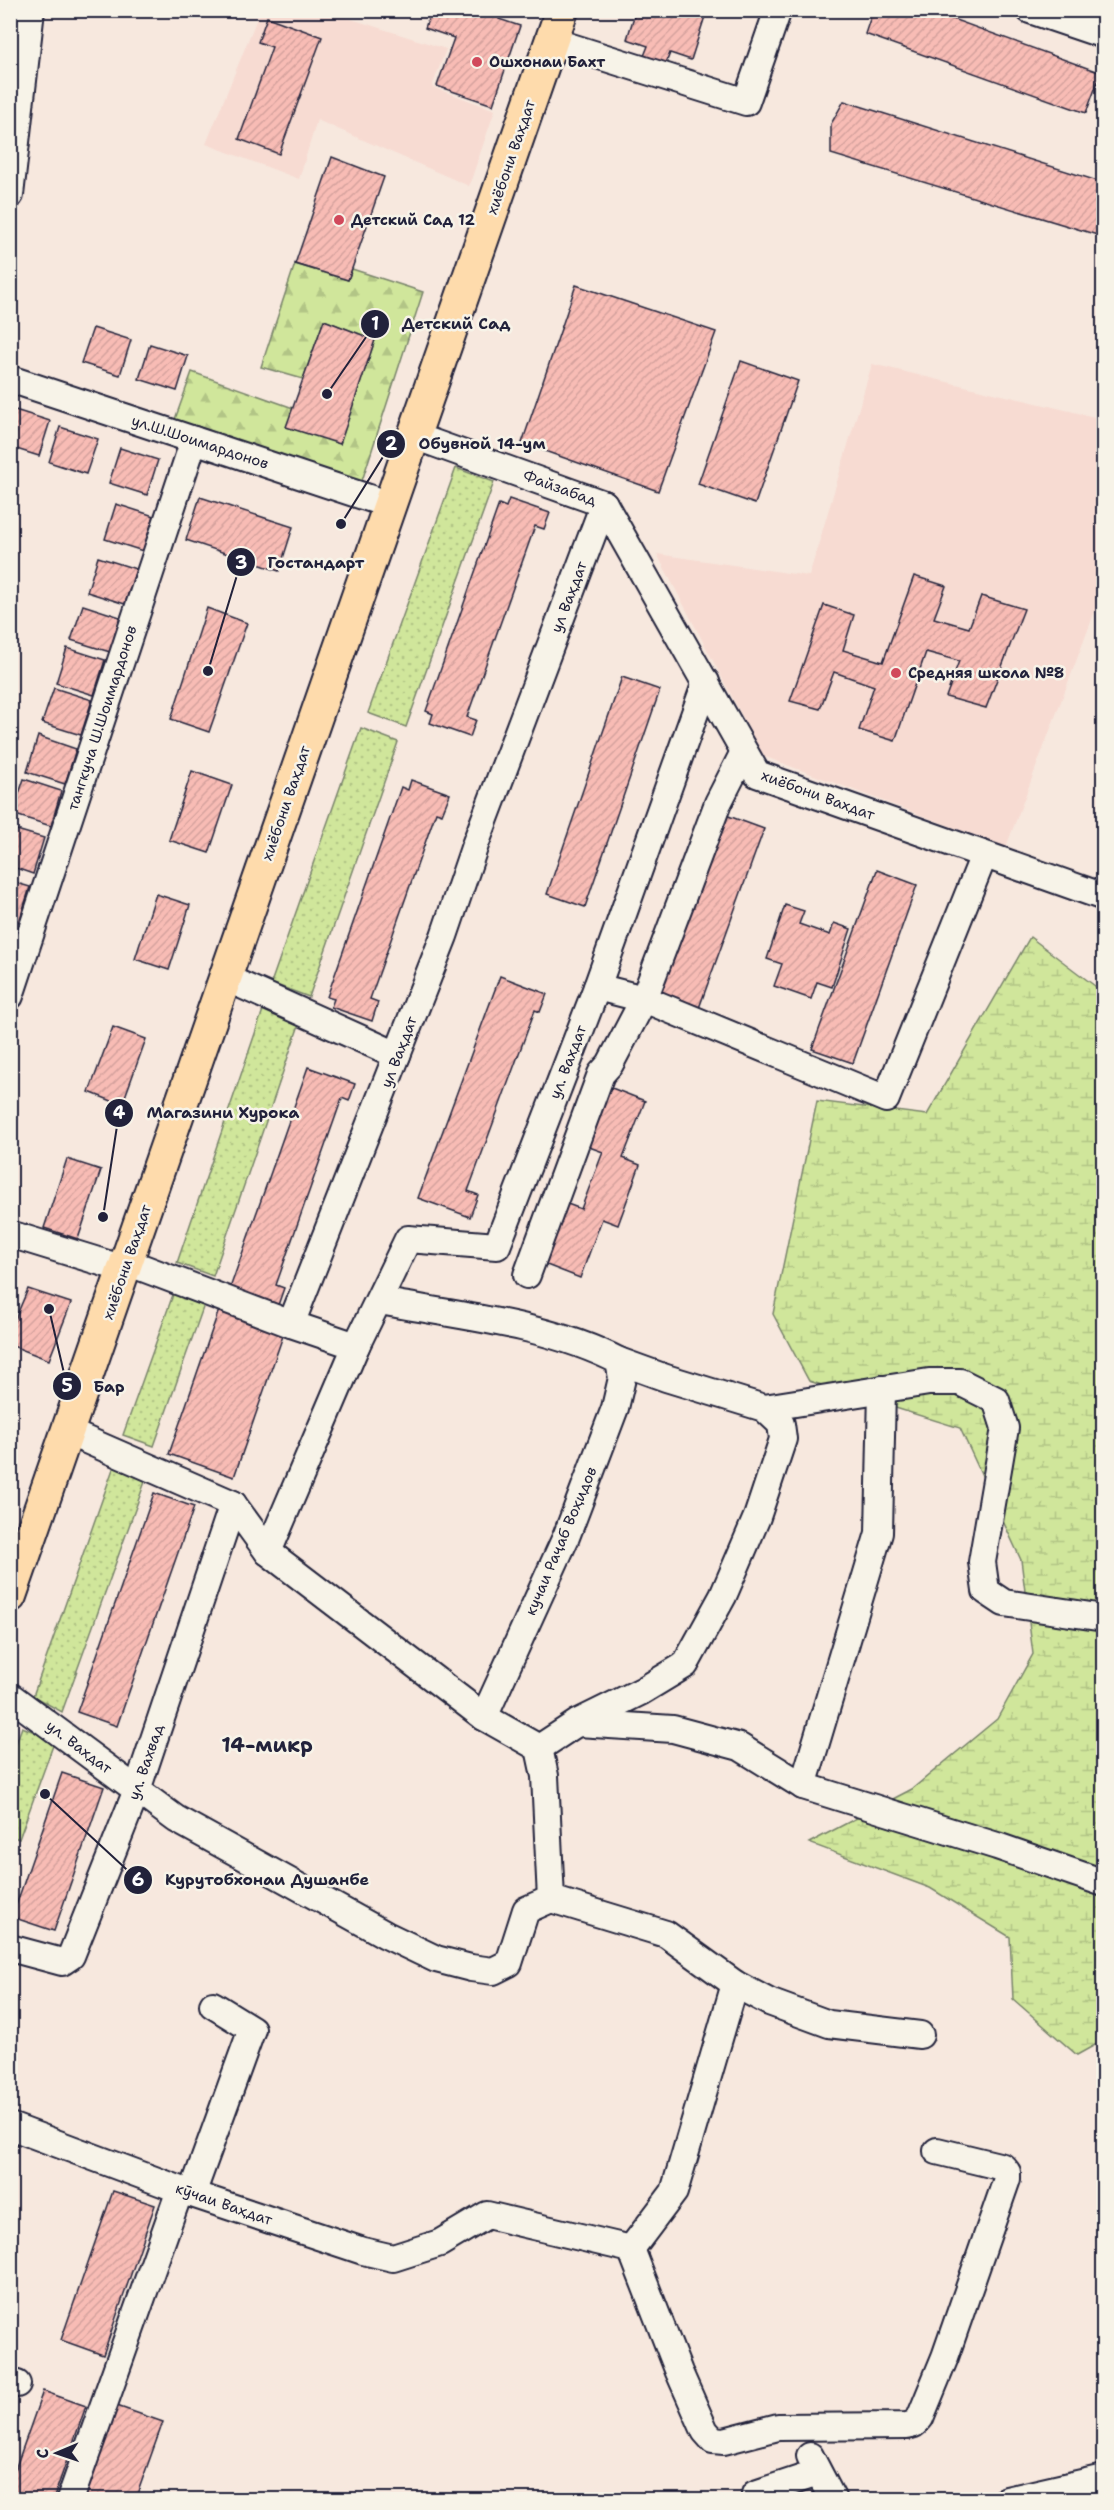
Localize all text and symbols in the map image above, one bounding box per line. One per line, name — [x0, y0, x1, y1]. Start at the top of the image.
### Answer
place label: Ошхонаи Бахт — [489, 52, 605, 72]
marker: Ошхонаи Бахт — [470, 55, 484, 69]
street label: хиёбони Ваҳдат — [482, 96, 540, 217]
place label: Детский Сад 12 — [351, 210, 475, 230]
marker: Детский Сад 12 — [332, 213, 346, 227]
callout: Детский Сад — [360, 307, 523, 341]
text: 1 — [371, 312, 379, 336]
text: Детский Сад — [402, 313, 511, 334]
street label: ул.Ш.Шоимардонов — [129, 410, 271, 474]
callout: Обувной 14-ум — [376, 427, 557, 461]
text: 2 — [385, 432, 398, 456]
text: Обувной 14-ум — [418, 433, 546, 454]
street label: Файзабад — [520, 465, 600, 511]
callout: Гостандарт — [226, 545, 377, 579]
text: 3 — [235, 551, 247, 575]
text: Гостандарт — [268, 552, 365, 573]
street label: ул Ваҳдат — [546, 558, 592, 636]
street label: тангкуча Ш.Шоимардонов — [63, 623, 141, 813]
place label: Средняя школа №8 — [908, 663, 1064, 683]
marker: Средняя школа №8 — [889, 666, 903, 680]
street label: хиёбони Ваҳдат — [257, 742, 315, 863]
street label: хиёбони Вахдат — [759, 765, 878, 825]
street label: ул Ваҳдат — [376, 1013, 422, 1091]
street label: ул. Вахдат — [545, 1022, 591, 1102]
callout: Магазини Хурока — [104, 1096, 311, 1130]
text: 4 — [113, 1101, 126, 1125]
text: Магазини Хурока — [147, 1102, 299, 1123]
street label: хиёбони Ваҳдат — [98, 1201, 156, 1322]
callout: Бар — [52, 1369, 137, 1403]
text: 5 — [61, 1374, 73, 1398]
text: Бар — [93, 1376, 125, 1397]
street label: кучаи Раҷаб Воҳидов — [521, 1463, 601, 1619]
street label: ул. Вахдат — [42, 1716, 116, 1779]
street label: ул. Вахвад — [124, 1721, 168, 1803]
district label: 14-микр — [221, 1731, 313, 1759]
callout: Курутобхонаи Душанбе — [123, 1863, 381, 1897]
text: 6 — [132, 1868, 144, 1892]
text: Курутобхонаи Душанбе — [165, 1869, 369, 1890]
street label: кӯчаи Ваҳдат — [173, 2178, 276, 2230]
north arrow — [27, 2423, 87, 2483]
text: С — [32, 2448, 53, 2459]

